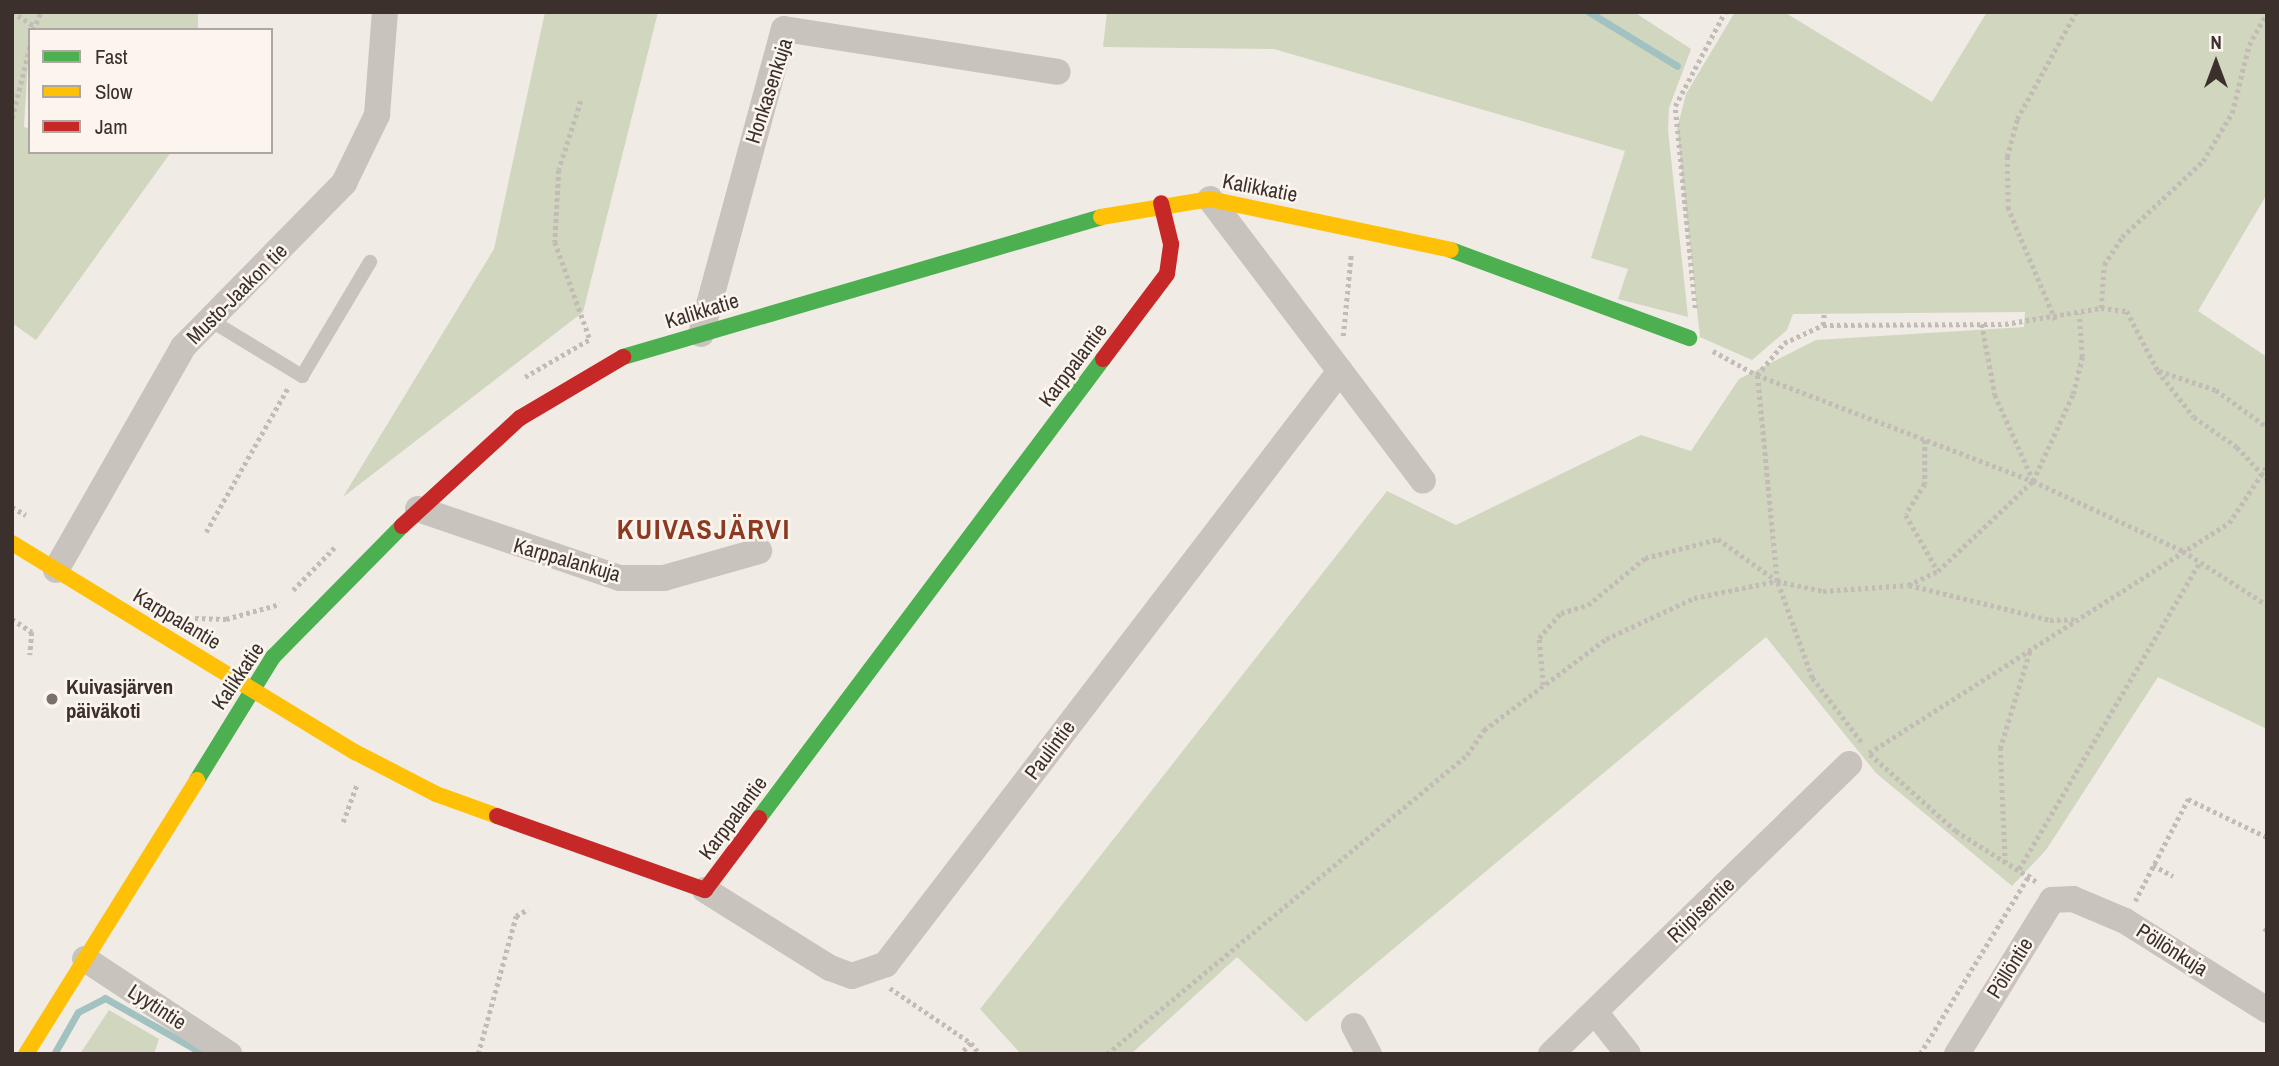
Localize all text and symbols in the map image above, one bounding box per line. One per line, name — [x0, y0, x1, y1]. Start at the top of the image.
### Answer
legend — [28, 28, 273, 154]
north arrow — [2181, 28, 2251, 98]
text: N — [2210, 29, 2222, 55]
street label: Honkasenkuja — [740, 35, 798, 147]
text: Fast — [95, 42, 128, 71]
text: Slow — [95, 77, 132, 106]
text: Jam — [95, 112, 128, 141]
street label: Kalikkatie — [1220, 168, 1300, 208]
street label: Musto-Jaakon tie — [181, 238, 293, 350]
street label: Kalikkatie — [662, 288, 742, 334]
street label: Karppalantie — [1034, 318, 1112, 412]
district label: KUIVASJÄRVI — [618, 512, 790, 546]
street label: Karppalankuja — [511, 533, 623, 587]
street label: Karppalantie — [129, 583, 225, 655]
street label: Kalikkatie — [206, 638, 270, 714]
place label: Kuivasjärven päiväkoti — [66, 674, 173, 724]
marker: Kuivasjärven päiväkoti — [44, 691, 60, 707]
street label: Paulintie — [1019, 715, 1081, 785]
street label: Karppalantie — [694, 771, 772, 865]
street label: Riipisentie — [1662, 872, 1740, 948]
street label: Pöllönkuja — [2132, 918, 2212, 982]
street label: Pöllöntie — [1982, 933, 2038, 1003]
street label: Lyytintie — [123, 979, 191, 1035]

